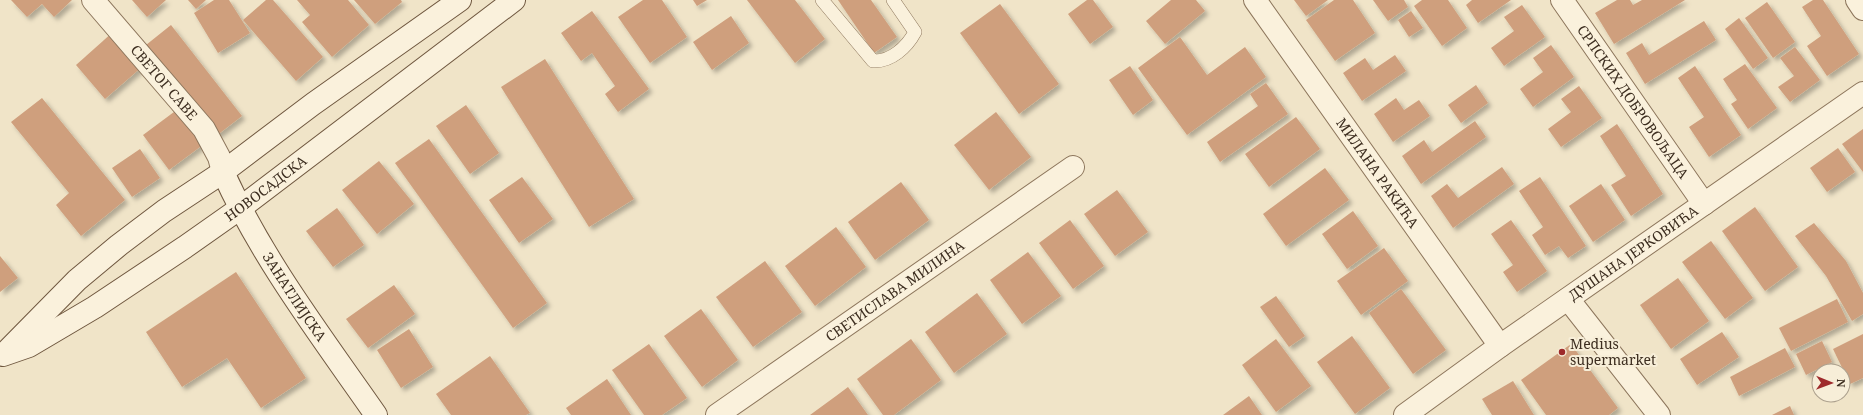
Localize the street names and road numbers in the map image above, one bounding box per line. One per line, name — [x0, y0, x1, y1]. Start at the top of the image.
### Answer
street label: СРПСКИХ ДОБРОВОЉАЦА — [1573, 21, 1693, 182]
street label: СВЕТОГ САВЕ — [127, 41, 202, 124]
street label: МИЛАНА РАКИЋА — [1332, 114, 1424, 232]
street label: НОВОСАДСКА — [221, 151, 310, 225]
street label: ДУШАНА ЈЕРКОВИЋА — [1564, 201, 1702, 304]
street label: СВЕТИСЛАВА МИЛИНА — [822, 235, 968, 346]
street label: ЗАНАТЛИЈСКА — [259, 248, 331, 345]

